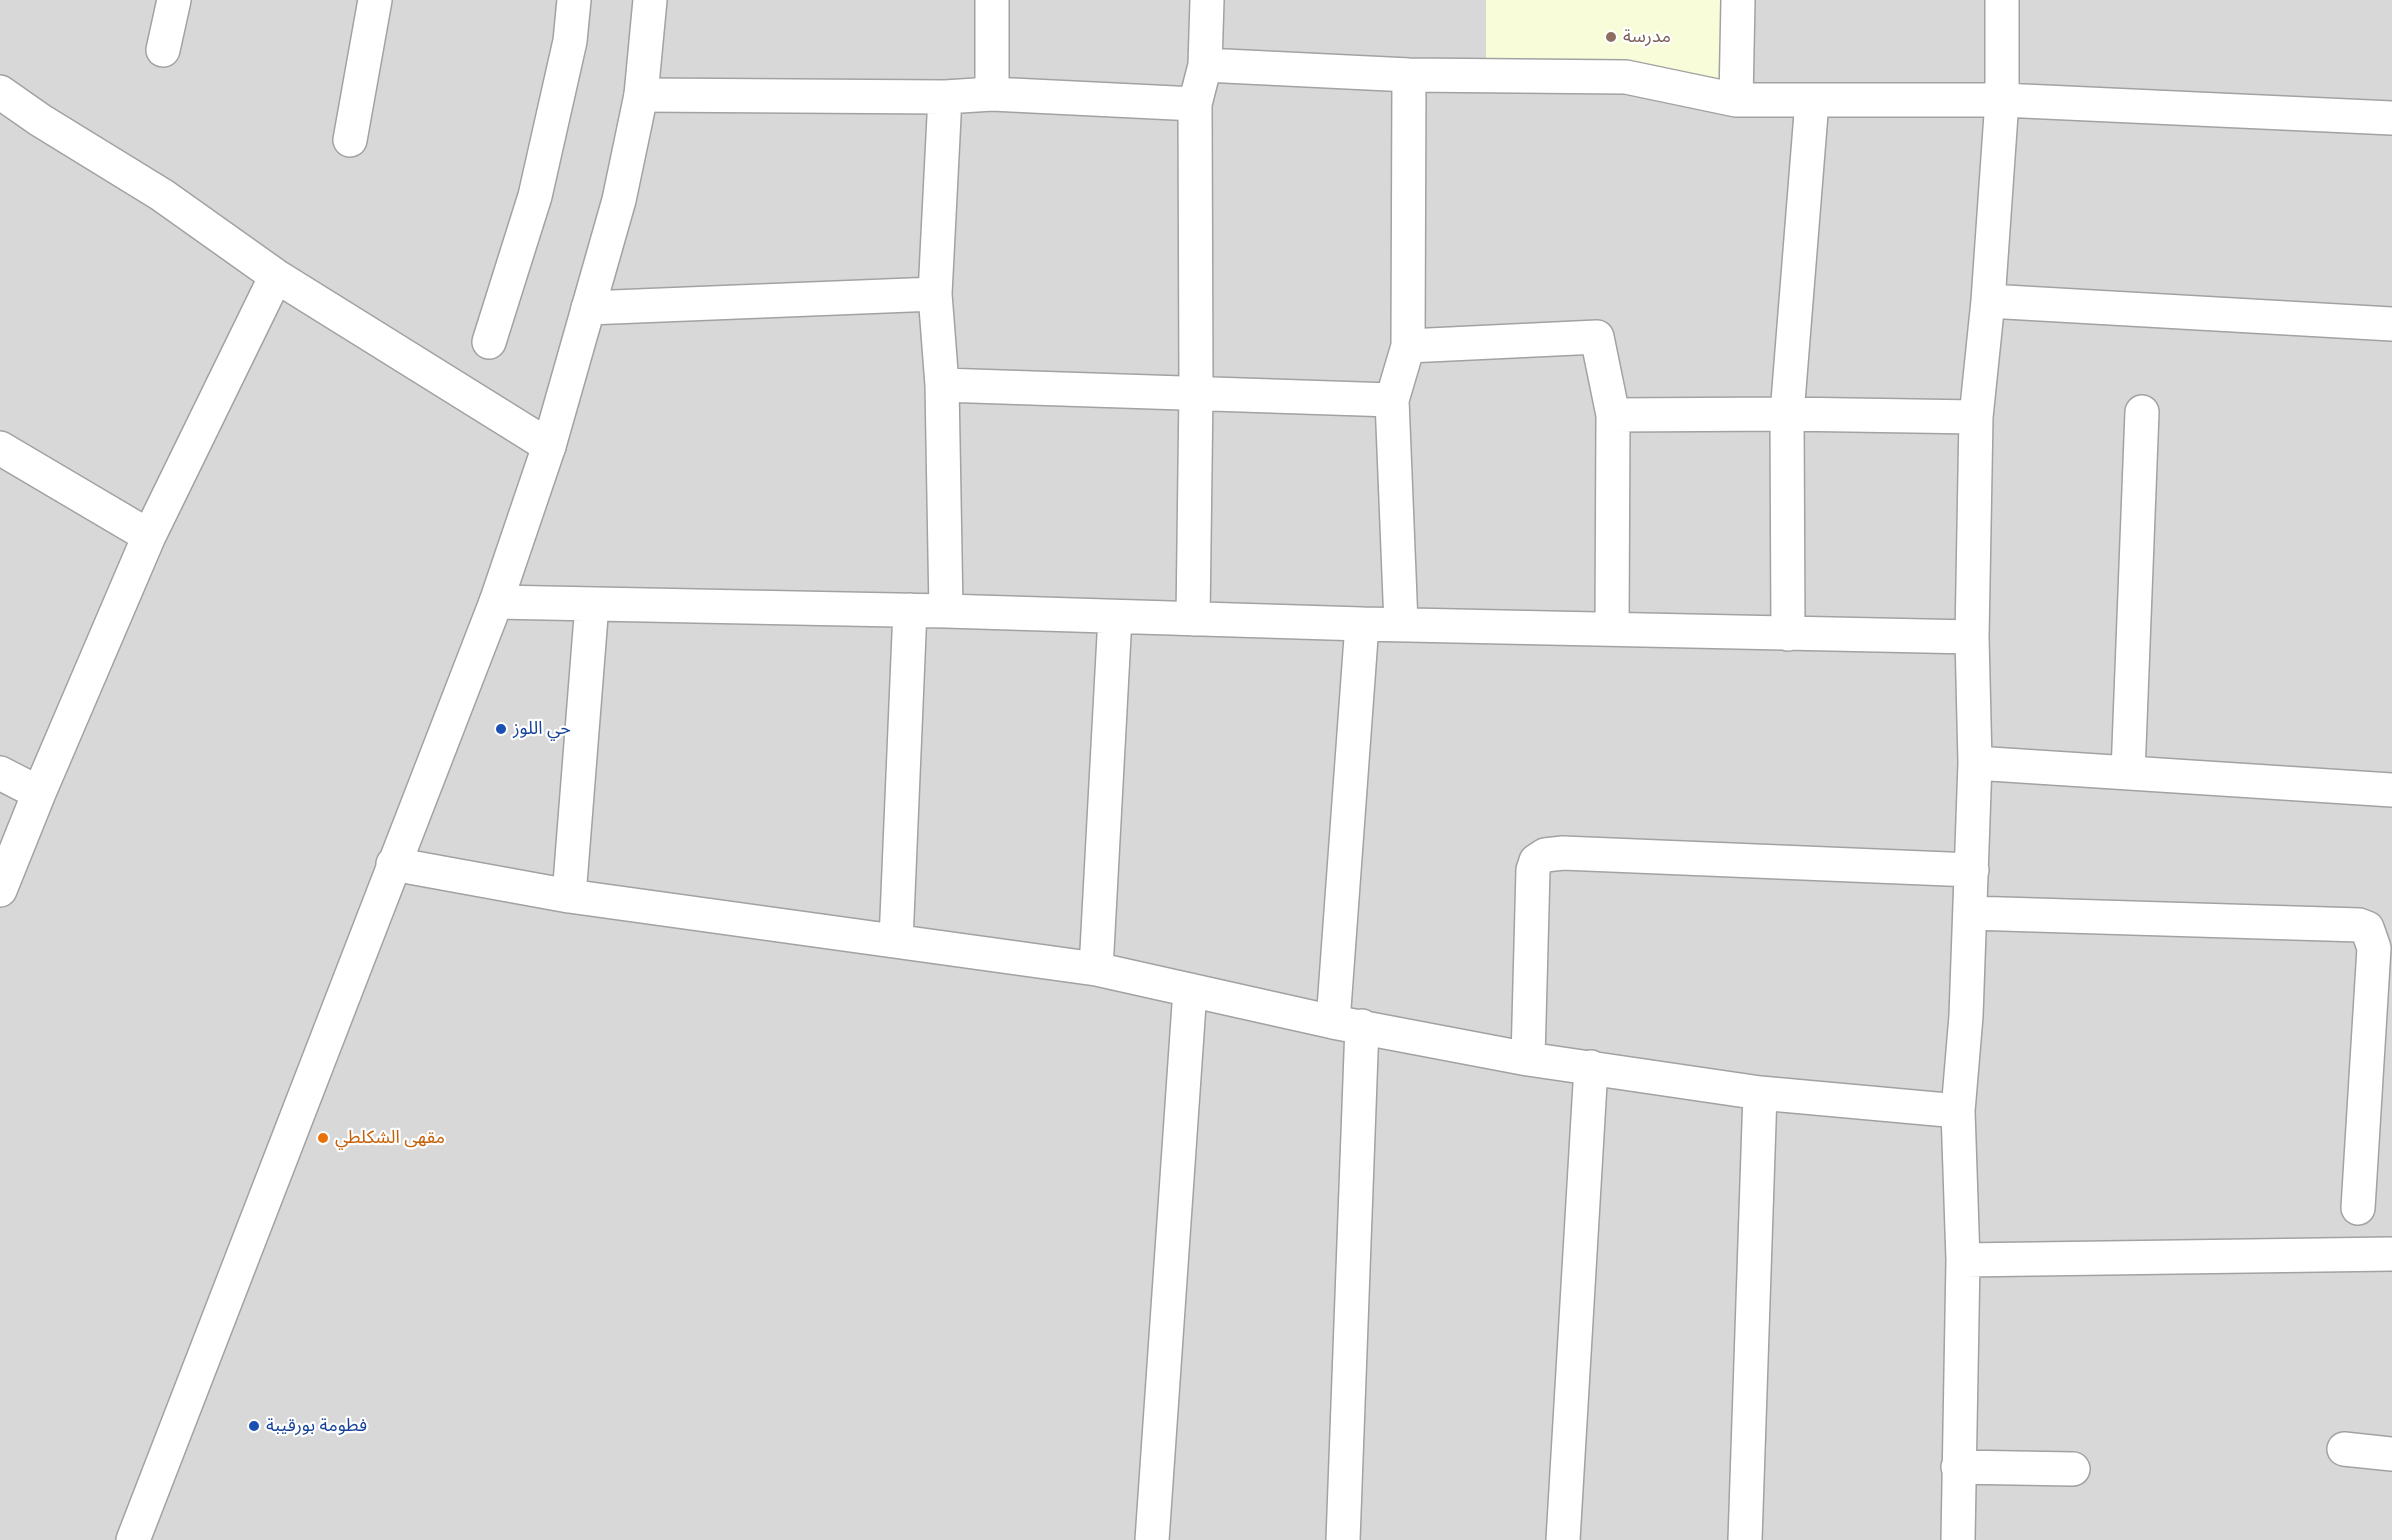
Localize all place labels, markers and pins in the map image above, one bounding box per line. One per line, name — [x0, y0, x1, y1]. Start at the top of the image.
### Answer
place label: مدرسة — [1623, 26, 1671, 48]
marker: مدرسة — [1604, 30, 1618, 44]
place label: حي اللوز — [513, 718, 571, 740]
marker: حي اللوز — [494, 722, 508, 736]
place label: مقهى الشكلطي — [335, 1127, 445, 1149]
marker: مقهى الشكلطي — [316, 1131, 330, 1145]
place label: فطومة بورقيبة — [266, 1415, 367, 1437]
marker: فطومة بورقيبة — [247, 1419, 261, 1433]

